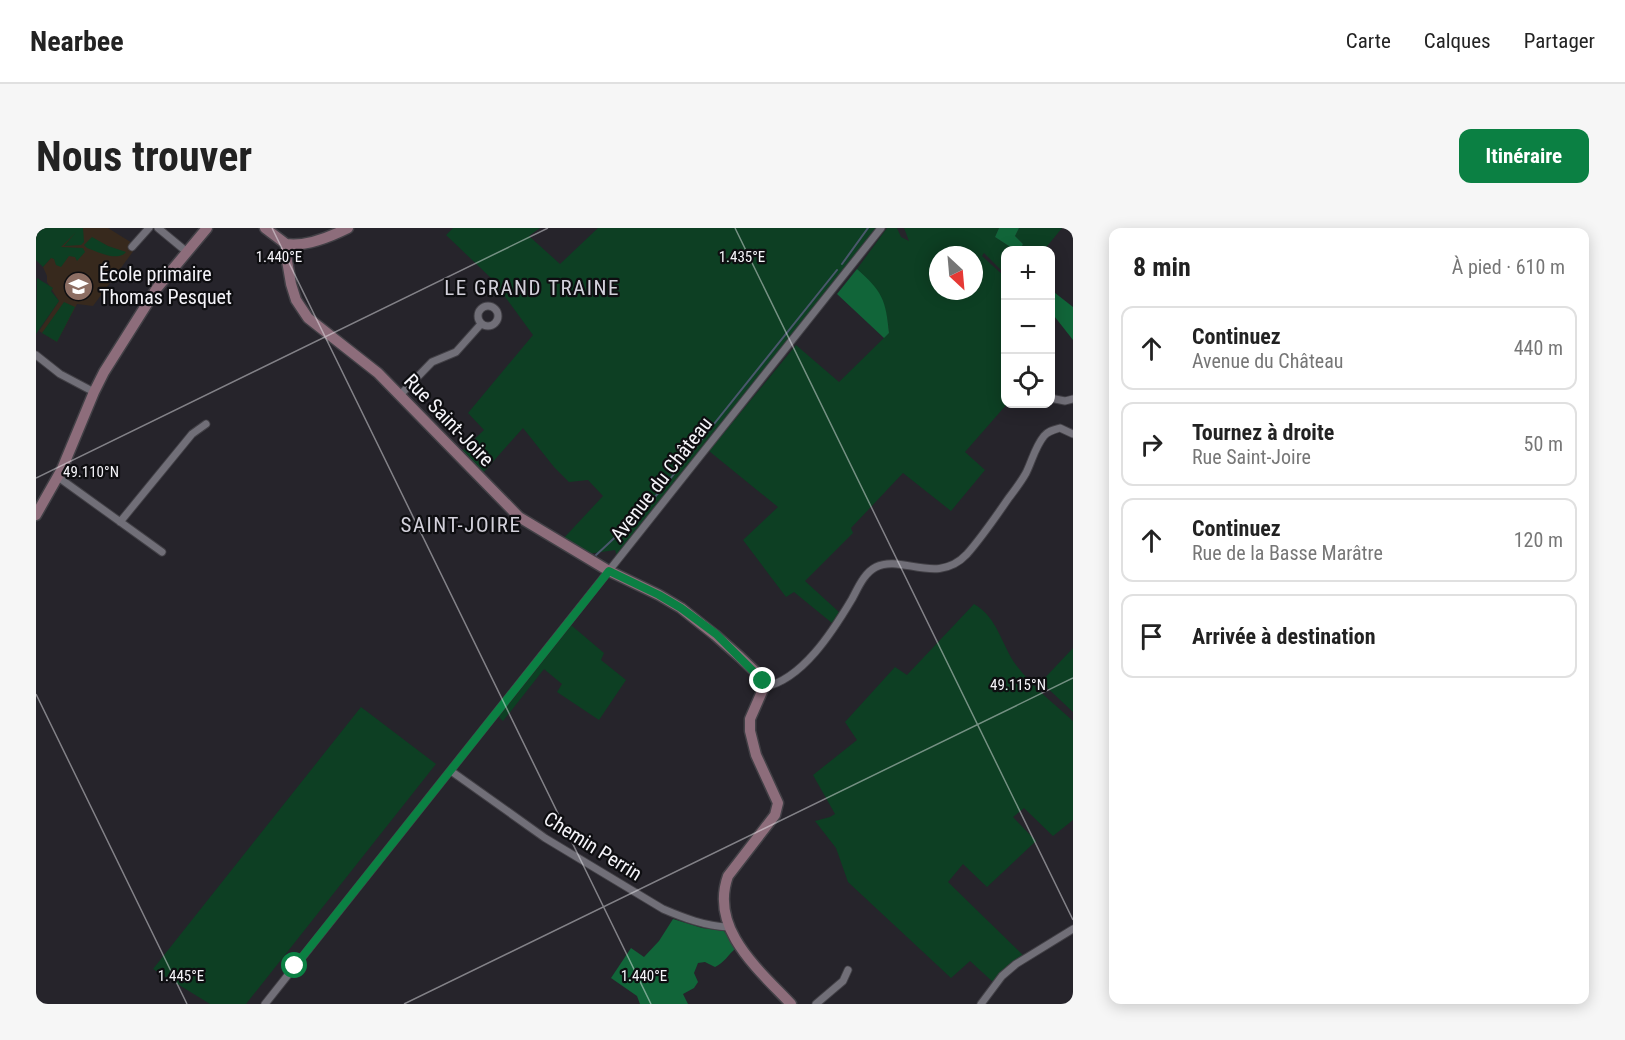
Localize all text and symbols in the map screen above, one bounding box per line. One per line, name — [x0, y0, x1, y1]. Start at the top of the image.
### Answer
text: Nearbee — [30, 25, 124, 58]
text: Carte — [1346, 29, 1391, 53]
text: Calques — [1424, 29, 1491, 53]
text: Partager — [1524, 29, 1595, 53]
button: Itinéraire — [1459, 129, 1589, 183]
text: Nous trouver — [36, 132, 252, 181]
north arrow — [929, 246, 983, 300]
map controls — [1001, 246, 1055, 408]
button: + — [1001, 246, 1055, 300]
text: 1.440°E — [256, 248, 302, 266]
text: 1.435°E — [719, 248, 765, 266]
text: 8 min — [1133, 252, 1191, 282]
text: À pied · 610 m — [1452, 255, 1565, 279]
place label: École primaire Thomas Pesquet — [99, 262, 232, 309]
school or university icon: École primaire Thomas Pesquet — [62, 270, 94, 302]
district label: LE GRAND TRAINE — [444, 276, 620, 300]
button: − — [1001, 300, 1055, 354]
text: Continuez — [1192, 324, 1281, 349]
icon: ahead — [1135, 332, 1168, 365]
text: 440 m — [1514, 336, 1563, 360]
text: Avenue du Château — [1192, 349, 1343, 373]
button: locate — [1001, 354, 1055, 408]
street label: Rue Saint-Joire — [399, 369, 499, 471]
street label: Avenue du Château — [605, 412, 717, 546]
text: Tournez à droite — [1192, 420, 1334, 445]
icon: right — [1135, 428, 1168, 461]
text: 50 m — [1524, 432, 1563, 456]
text: Rue Saint-Joire — [1192, 445, 1311, 469]
text: 49.110°N — [63, 463, 119, 481]
district label: SAINT-JOIRE — [401, 513, 521, 537]
text: Continuez — [1192, 516, 1281, 541]
icon: ahead — [1135, 524, 1168, 557]
text: 120 m — [1514, 528, 1563, 552]
text: Rue de la Basse Marâtre — [1192, 541, 1383, 565]
icon: arrive — [1135, 620, 1168, 653]
text: Arrivée à destination — [1192, 624, 1376, 649]
route end — [749, 667, 775, 693]
text: 49.115°N — [990, 676, 1046, 694]
street label: Chemin Perrin — [540, 806, 646, 886]
route start — [281, 952, 307, 978]
text: 1.445°E — [158, 967, 204, 985]
text: 1.440°E — [621, 967, 667, 985]

